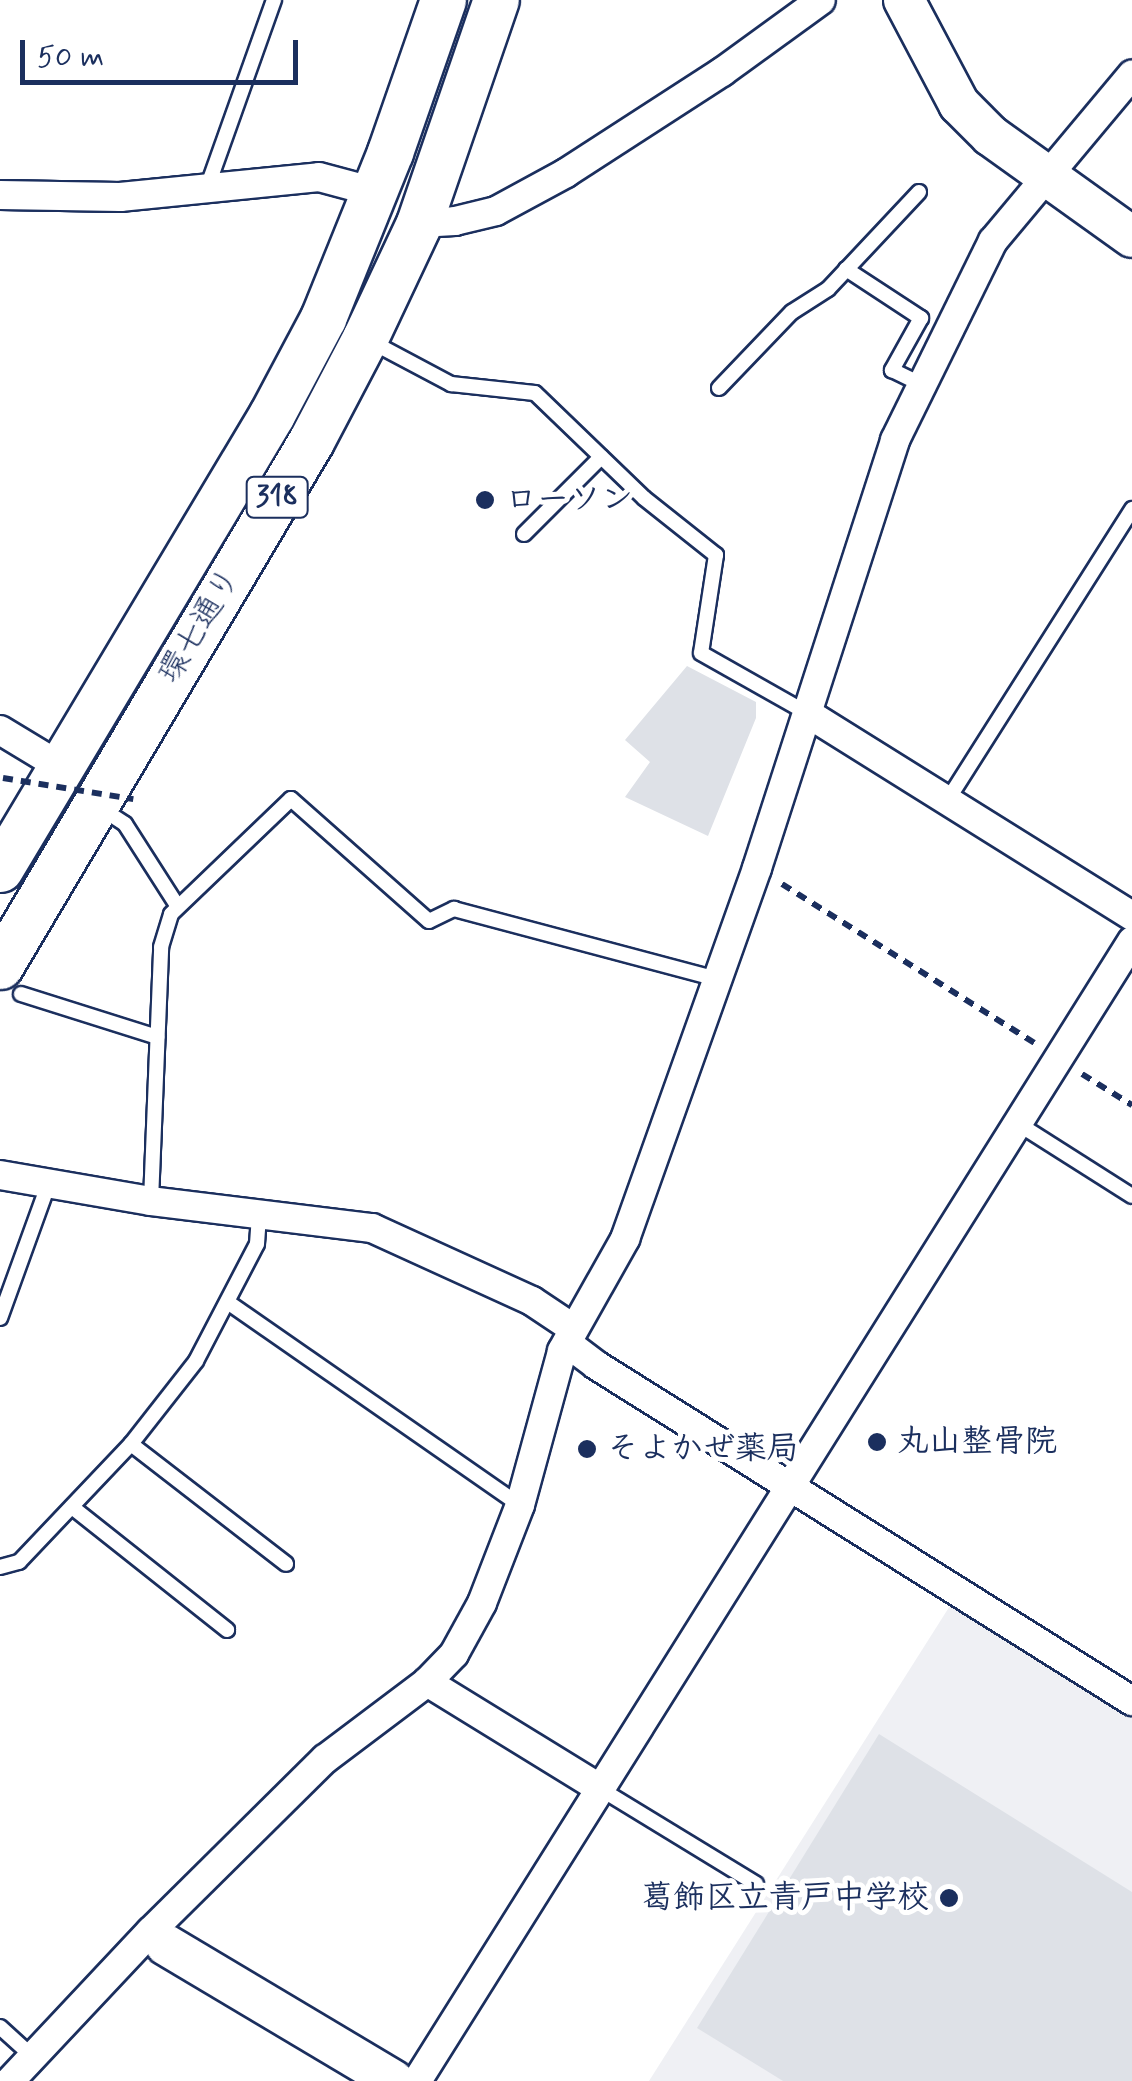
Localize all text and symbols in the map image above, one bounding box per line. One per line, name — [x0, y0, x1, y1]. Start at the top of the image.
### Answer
scale bar — [25, 20, 302, 82]
text: 50 m — [37, 38, 104, 77]
road number: 318 — [244, 472, 310, 522]
place label: ローソン — [505, 481, 633, 519]
marker: ローソン — [474, 489, 496, 511]
street label: 環七通り — [151, 561, 249, 691]
place label: 丸山整骨院 — [897, 1423, 1057, 1461]
place label: そよかぜ薬局 — [607, 1430, 799, 1468]
marker: 丸山整骨院 — [866, 1431, 888, 1453]
marker: そよかぜ薬局 — [576, 1438, 598, 1460]
place label: 葛飾区立青戸中学校 — [641, 1879, 929, 1917]
marker: 葛飾区立青戸中学校 — [938, 1887, 960, 1909]

